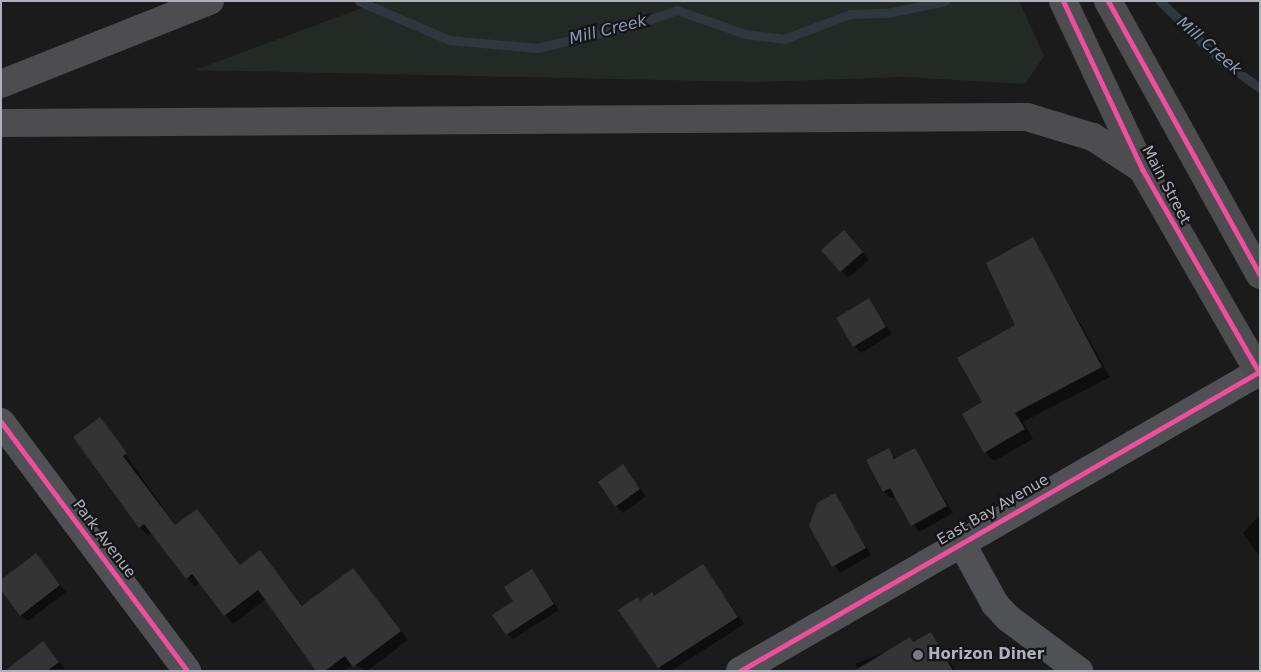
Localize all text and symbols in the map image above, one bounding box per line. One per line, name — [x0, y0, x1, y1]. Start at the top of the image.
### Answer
water label: Mill Creek — [567, 11, 649, 49]
water label: Mill Creek — [1173, 13, 1245, 79]
street label: Main Street — [1138, 143, 1194, 227]
street label: East Bay Avenue — [934, 471, 1052, 549]
street label: Park Avenue — [69, 496, 139, 582]
place label: Horizon Diner — [928, 646, 1044, 664]
marker: Horizon Diner — [912, 649, 924, 661]

